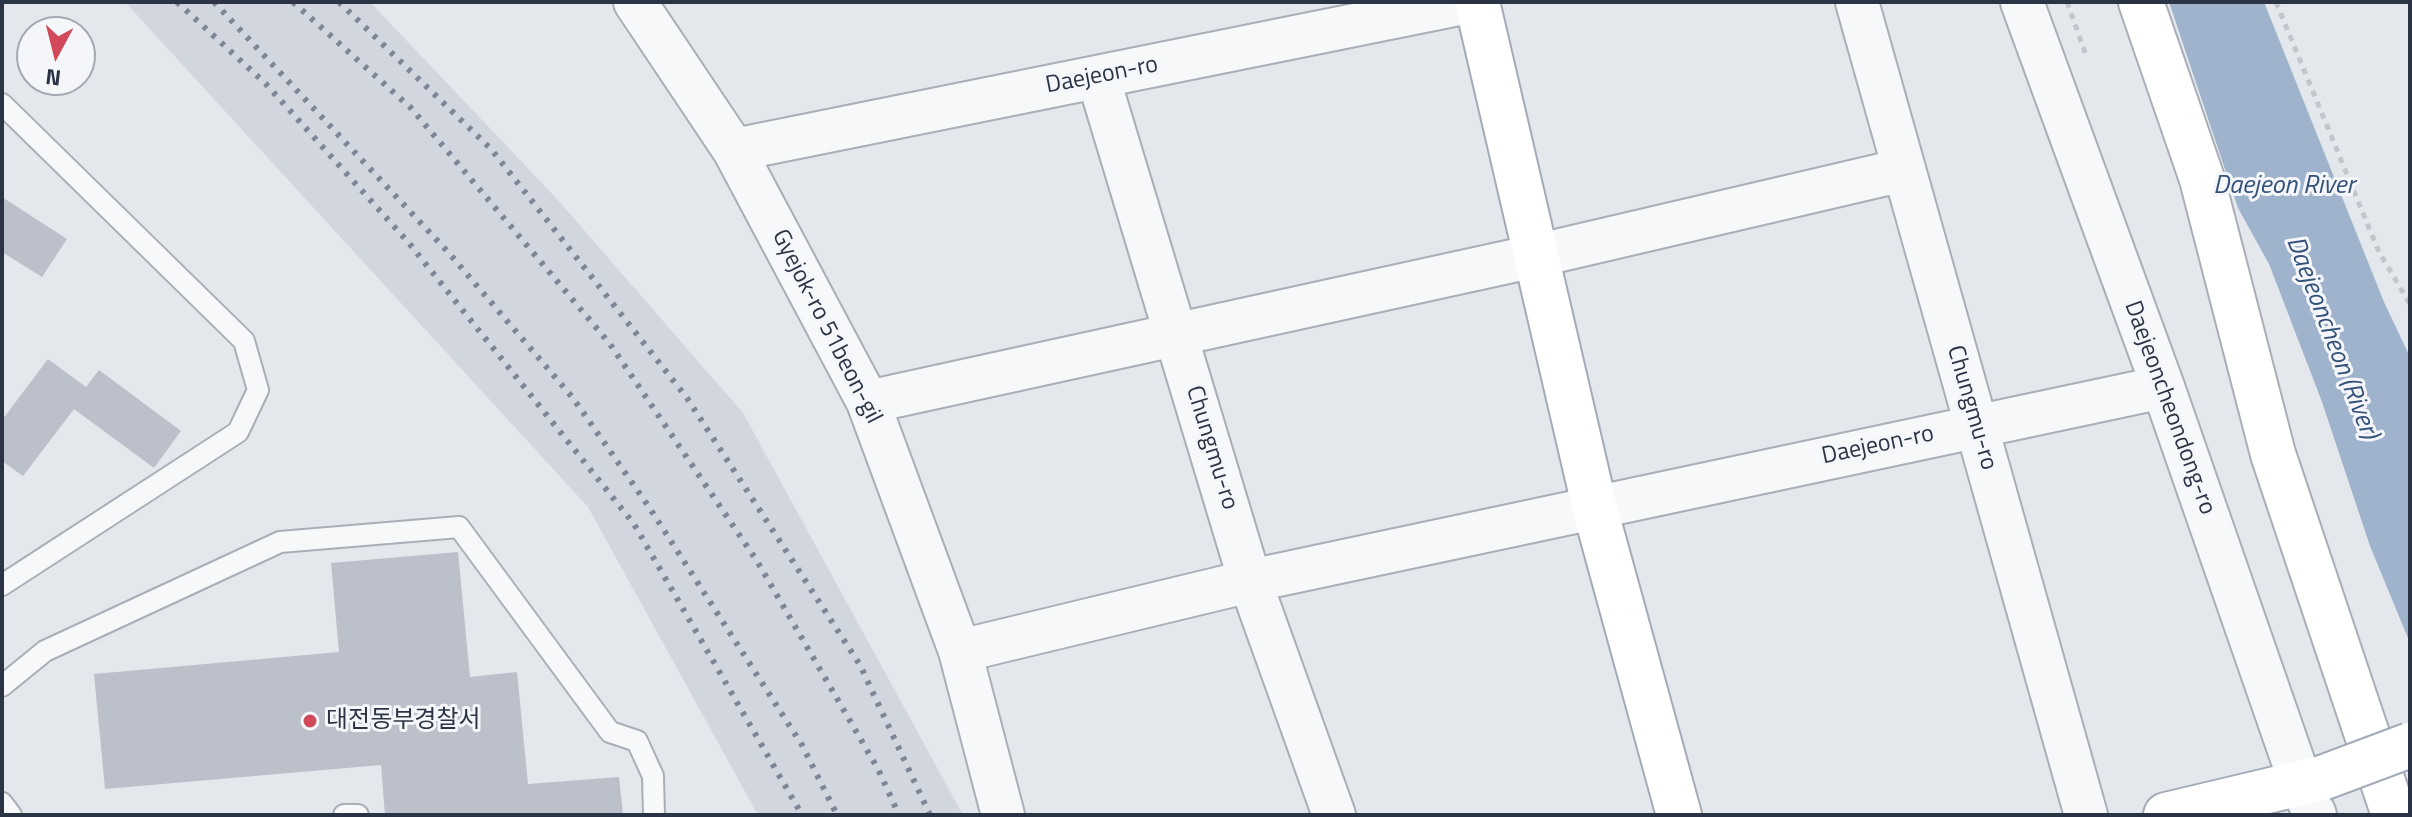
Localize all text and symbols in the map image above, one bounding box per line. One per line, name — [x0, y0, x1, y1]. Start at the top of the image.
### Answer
north arrow — [16, 16, 96, 96]
street label: Daejeon-ro — [1043, 51, 1161, 101]
text: N — [44, 60, 63, 96]
water label: Daejeon River — [2213, 171, 2355, 203]
street label: Gyejok-ro 51beon-gil — [765, 225, 887, 429]
water label: Daejeoncheon (River) — [2278, 232, 2384, 444]
street label: Daejeoncheondong-ro — [2117, 297, 2221, 519]
street label: Chungmu-ro — [1940, 343, 2002, 473]
street label: Chungmu-ro — [1179, 383, 1243, 513]
street label: Daejeon-ro — [1819, 420, 1937, 472]
place label: 대전동부경찰서 — [326, 707, 481, 735]
marker: 대전동부경찰서 — [301, 712, 319, 730]

